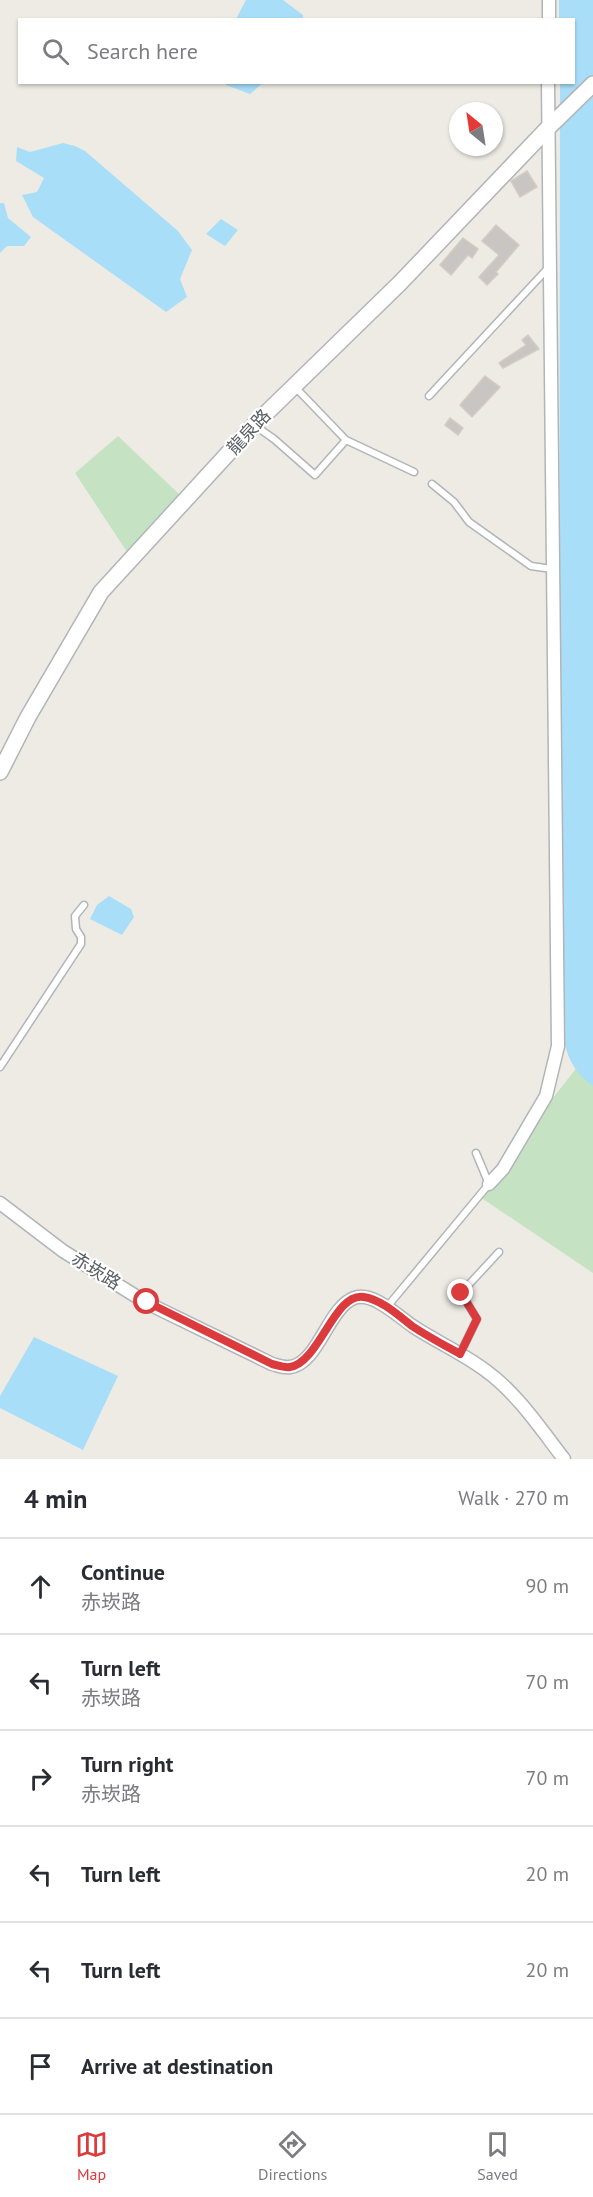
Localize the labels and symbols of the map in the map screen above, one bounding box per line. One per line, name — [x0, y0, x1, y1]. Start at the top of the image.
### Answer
north arrow — [449, 102, 503, 156]
street label: 龍泉路 — [222, 404, 275, 459]
street label: 赤崁路 — [67, 1247, 125, 1295]
route end — [447, 1279, 473, 1305]
route start — [133, 1288, 159, 1314]

